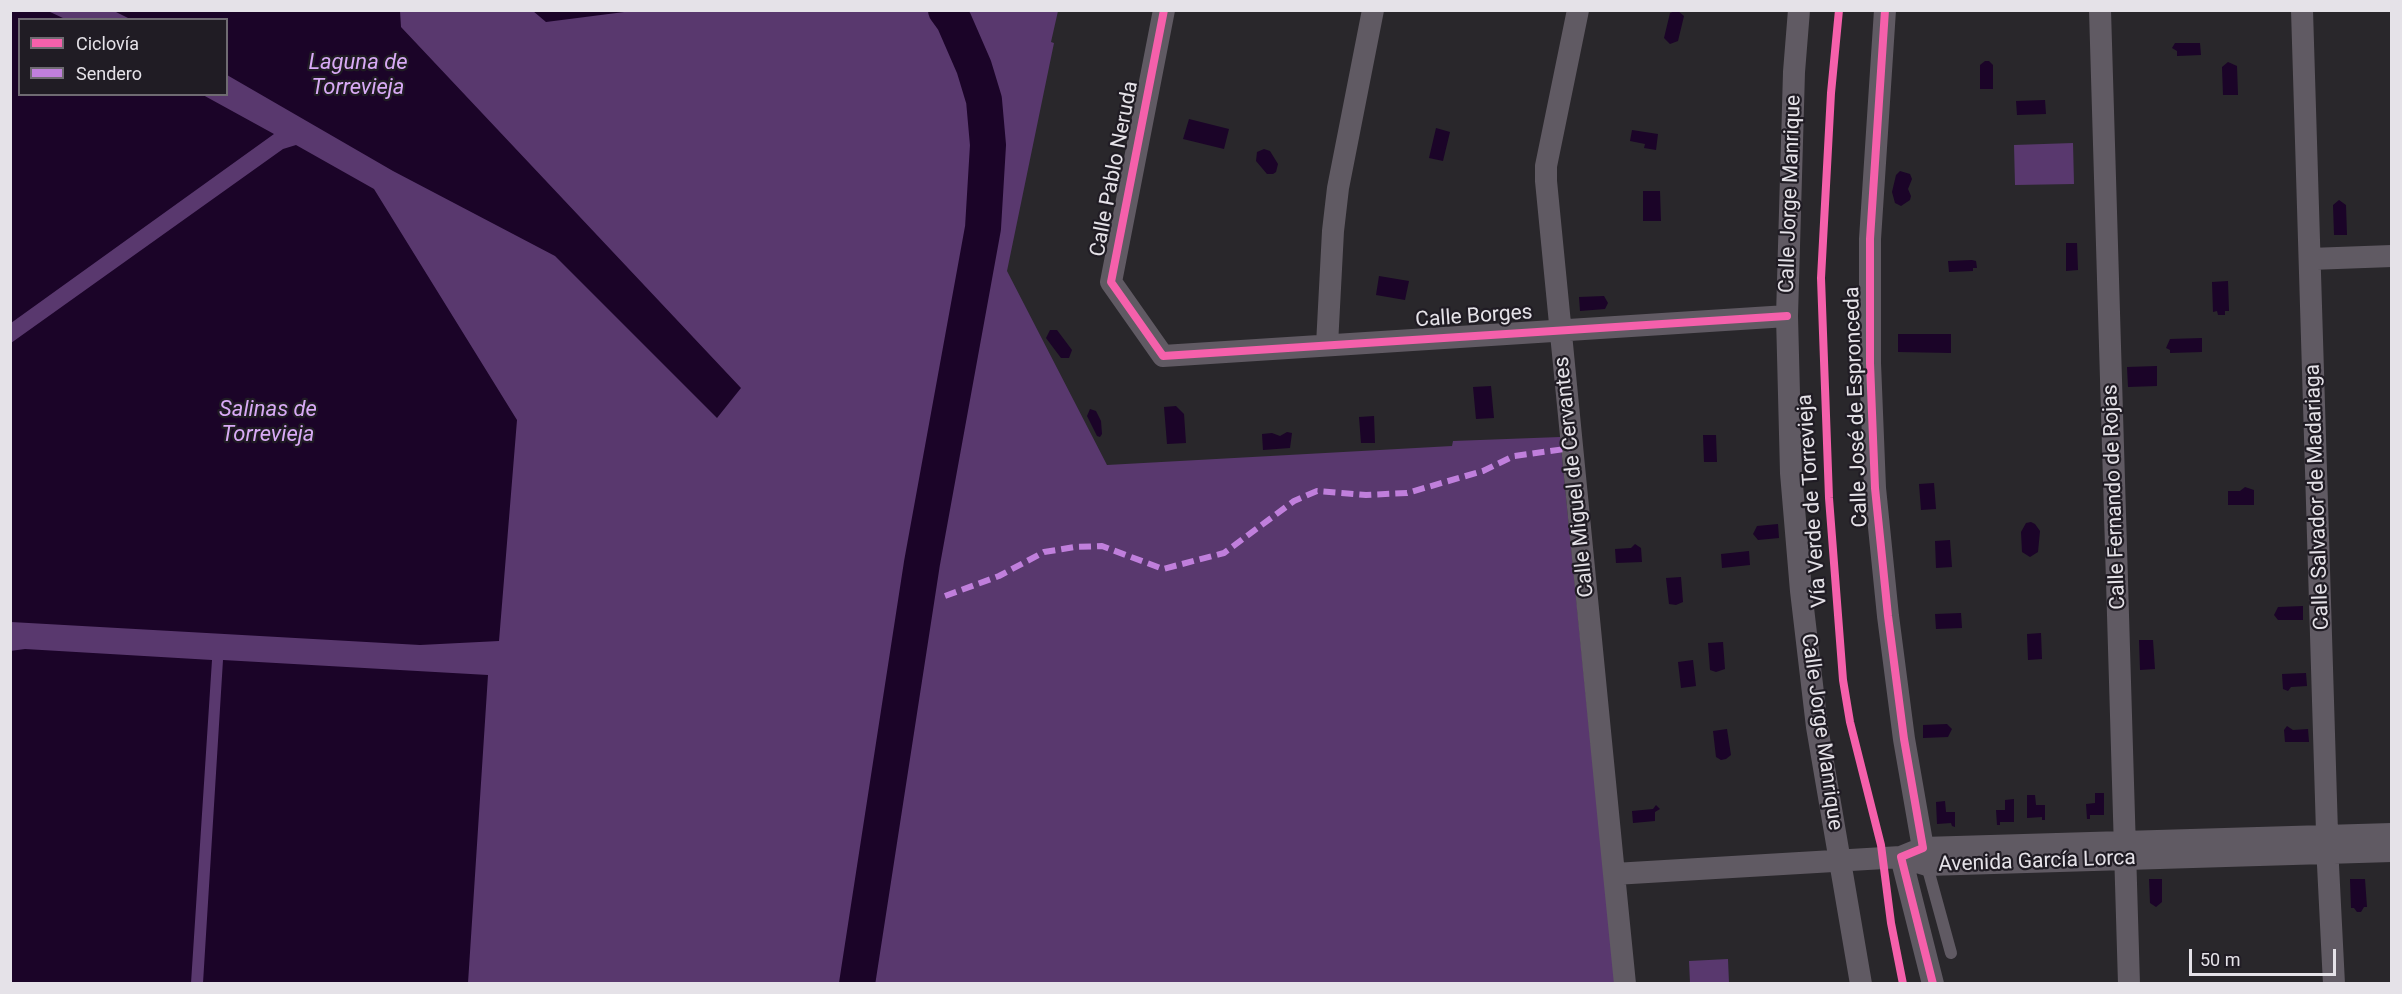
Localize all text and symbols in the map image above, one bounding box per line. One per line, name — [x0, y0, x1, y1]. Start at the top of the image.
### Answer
legend — [18, 18, 228, 96]
text: Ciclovía — [76, 33, 139, 54]
water label: Laguna de Torrevieja — [308, 50, 407, 101]
text: Sendero — [76, 63, 142, 84]
street label: Calle Pablo Neruda — [1086, 79, 1144, 259]
street label: Calle Jorge Manrique — [1775, 94, 1807, 294]
street label: Calle José de Espronceda — [1840, 286, 1874, 528]
street label: Calle Borges — [1415, 300, 1533, 334]
street label: Calle Miguel de Cervantes — [1550, 355, 1600, 599]
street label: Calle Salvador de Madariaga — [2301, 363, 2335, 631]
street label: Calle Fernando de Rojas — [2098, 384, 2132, 610]
street label: Vía Verde de Torrevieja — [1793, 393, 1833, 609]
water label: Salinas de Torrevieja — [219, 397, 317, 448]
street label: Calle Jorge Manrique — [1795, 632, 1847, 832]
street label: Avenida García Lorca — [1938, 846, 2136, 878]
scale bar — [2192, 937, 2339, 975]
text: 50 m — [2200, 949, 2240, 970]

